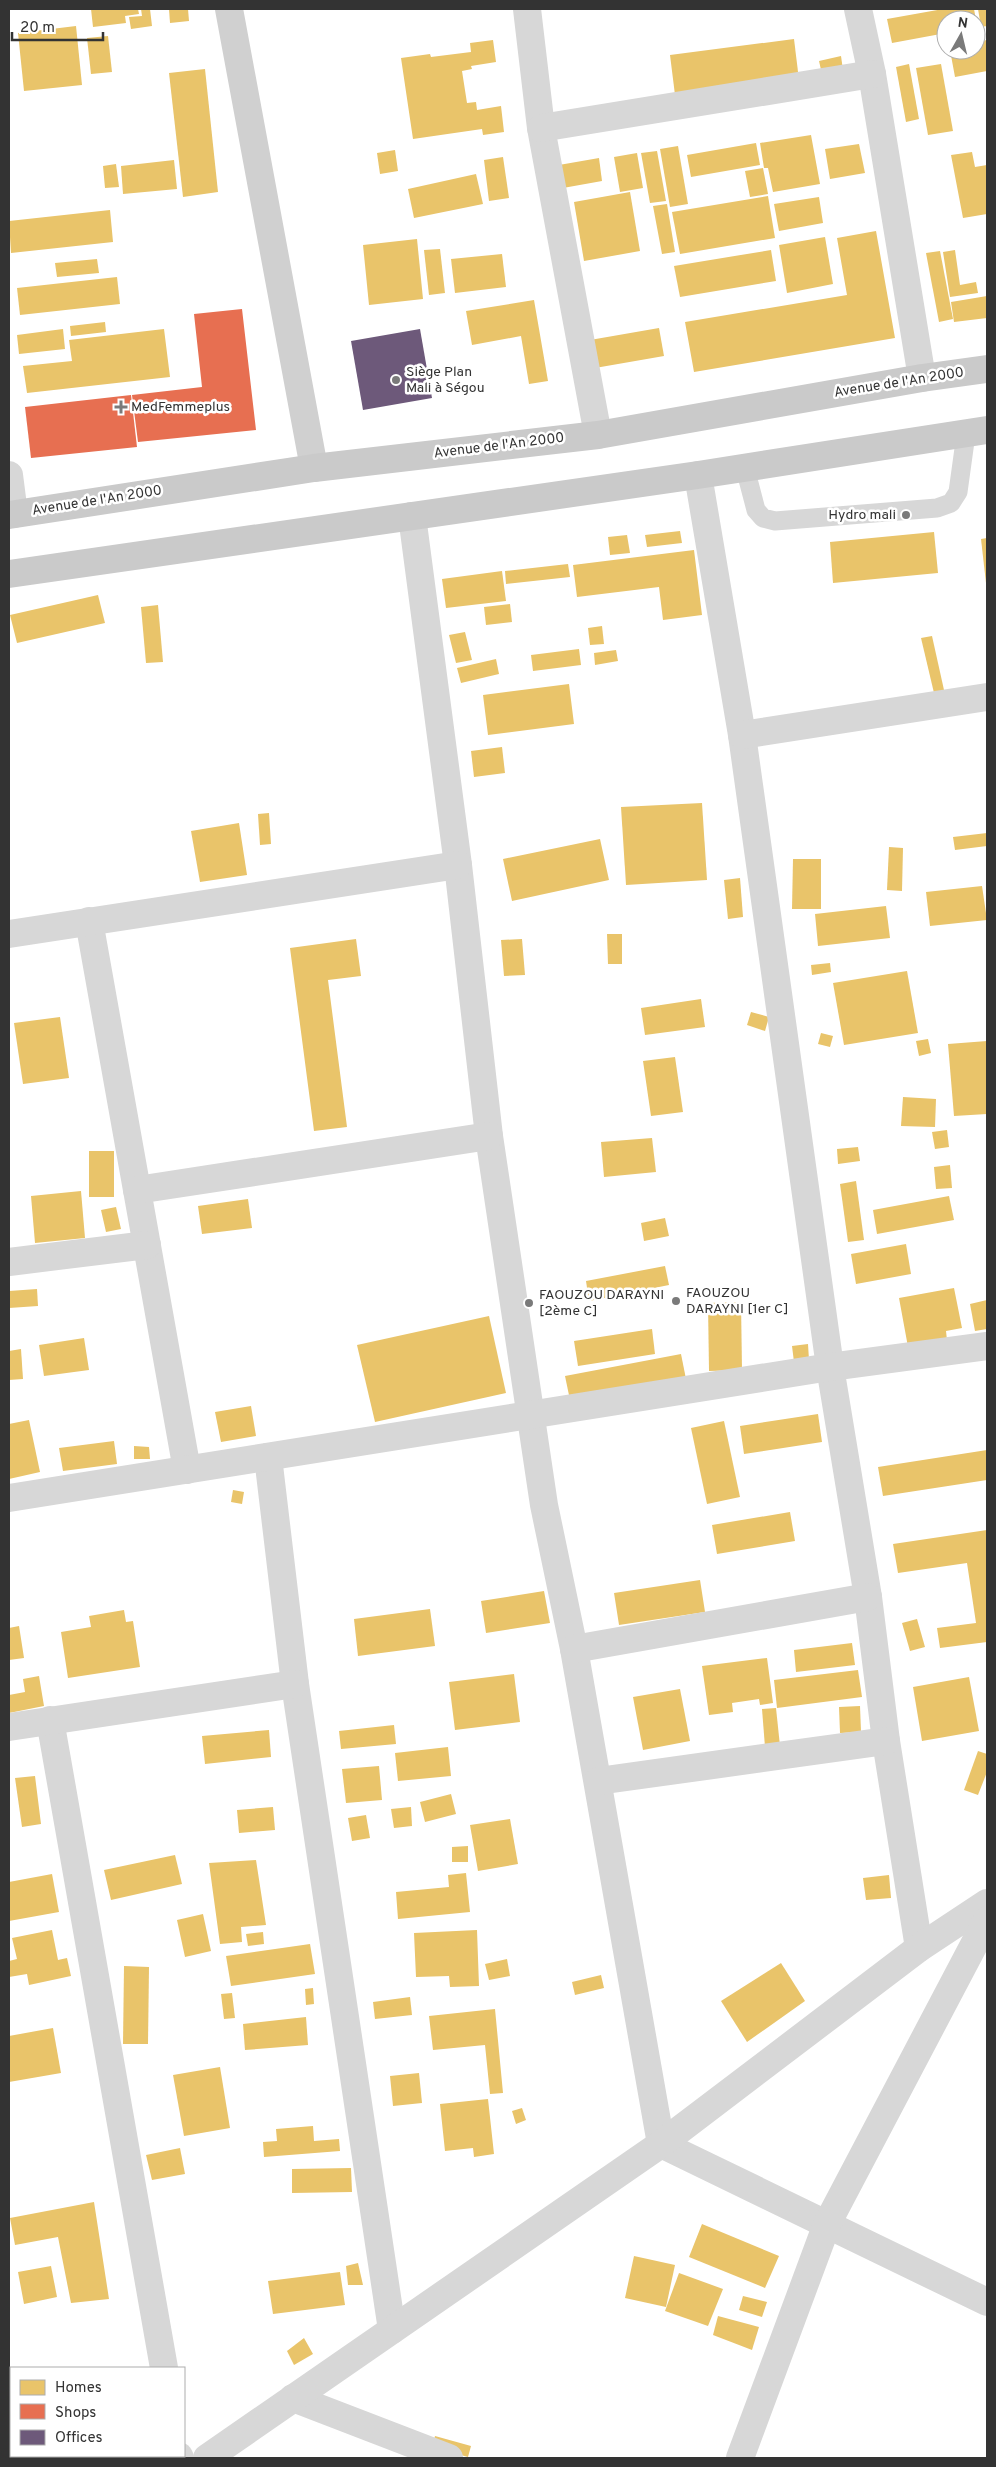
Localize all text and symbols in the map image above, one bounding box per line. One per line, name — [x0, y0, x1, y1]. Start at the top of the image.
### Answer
scale bar — [12, 10, 104, 42]
north arrow — [936, 10, 986, 60]
text: N — [956, 14, 969, 33]
text: 20 m — [20, 19, 55, 38]
place label: Siège Plan Mali à Ségou — [406, 364, 485, 397]
street label: Avenue de l'An 2000 — [833, 364, 965, 402]
marker: Siège Plan Mali à Ségou — [390, 374, 402, 386]
place label: MedFemmeplus — [131, 399, 230, 416]
marker: MedFemmeplus — [115, 401, 127, 413]
street label: Avenue de l'An 2000 — [433, 430, 565, 462]
street label: Avenue de l'An 2000 — [31, 482, 163, 520]
place label: Hydro mali — [828, 507, 896, 524]
marker: Hydro mali — [900, 509, 912, 521]
place label: FAOUZOU DARAYNI [1er C] — [686, 1285, 788, 1318]
place label: FAOUZOU DARAYNI [2ème C] — [539, 1287, 664, 1320]
marker: FAOUZOU DARAYNI [1er C] — [670, 1295, 682, 1307]
marker: FAOUZOU DARAYNI [2ème C] — [523, 1297, 535, 1309]
legend — [10, 2367, 185, 2457]
text: Homes — [55, 2379, 102, 2398]
text: Shops — [55, 2404, 96, 2423]
text: Offices — [55, 2429, 102, 2448]

